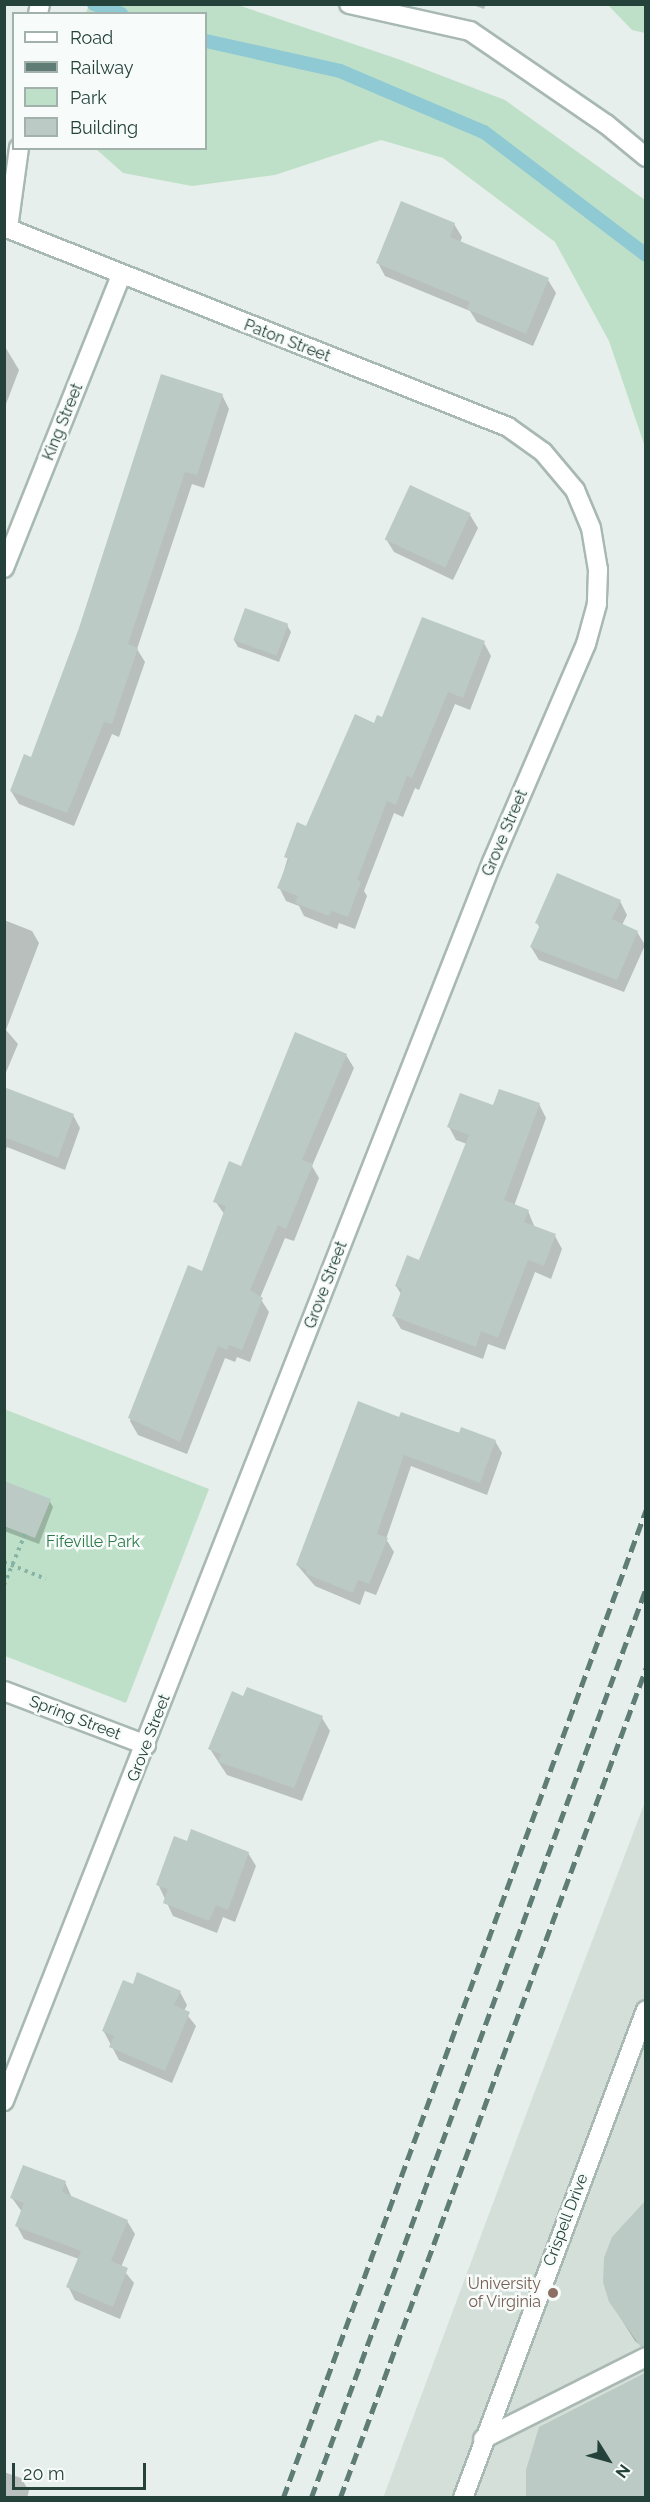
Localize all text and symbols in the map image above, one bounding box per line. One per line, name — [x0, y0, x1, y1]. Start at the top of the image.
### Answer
legend — [12, 12, 207, 150]
text: Road — [70, 27, 113, 48]
text: Railway — [70, 57, 134, 78]
text: Park — [70, 87, 107, 108]
text: Building — [70, 117, 138, 138]
street label: Paton Street — [241, 316, 333, 366]
street label: King Street — [39, 381, 87, 463]
street label: Grove Street — [478, 787, 532, 879]
street label: Grove Street — [301, 1239, 351, 1331]
park label: Fifeville Park — [46, 1532, 140, 1552]
street label: Spring Street — [27, 1692, 123, 1744]
street label: Grove Street — [124, 1692, 174, 1784]
street label: Crispell Drive — [539, 2171, 593, 2269]
place label: University of Virginia — [468, 2274, 541, 2312]
marker: University of Virginia — [546, 2286, 560, 2300]
north arrow — [578, 2430, 638, 2490]
scale bar — [15, 2451, 148, 2489]
text: N — [612, 2461, 634, 2482]
text: 20 m — [23, 2463, 65, 2484]

